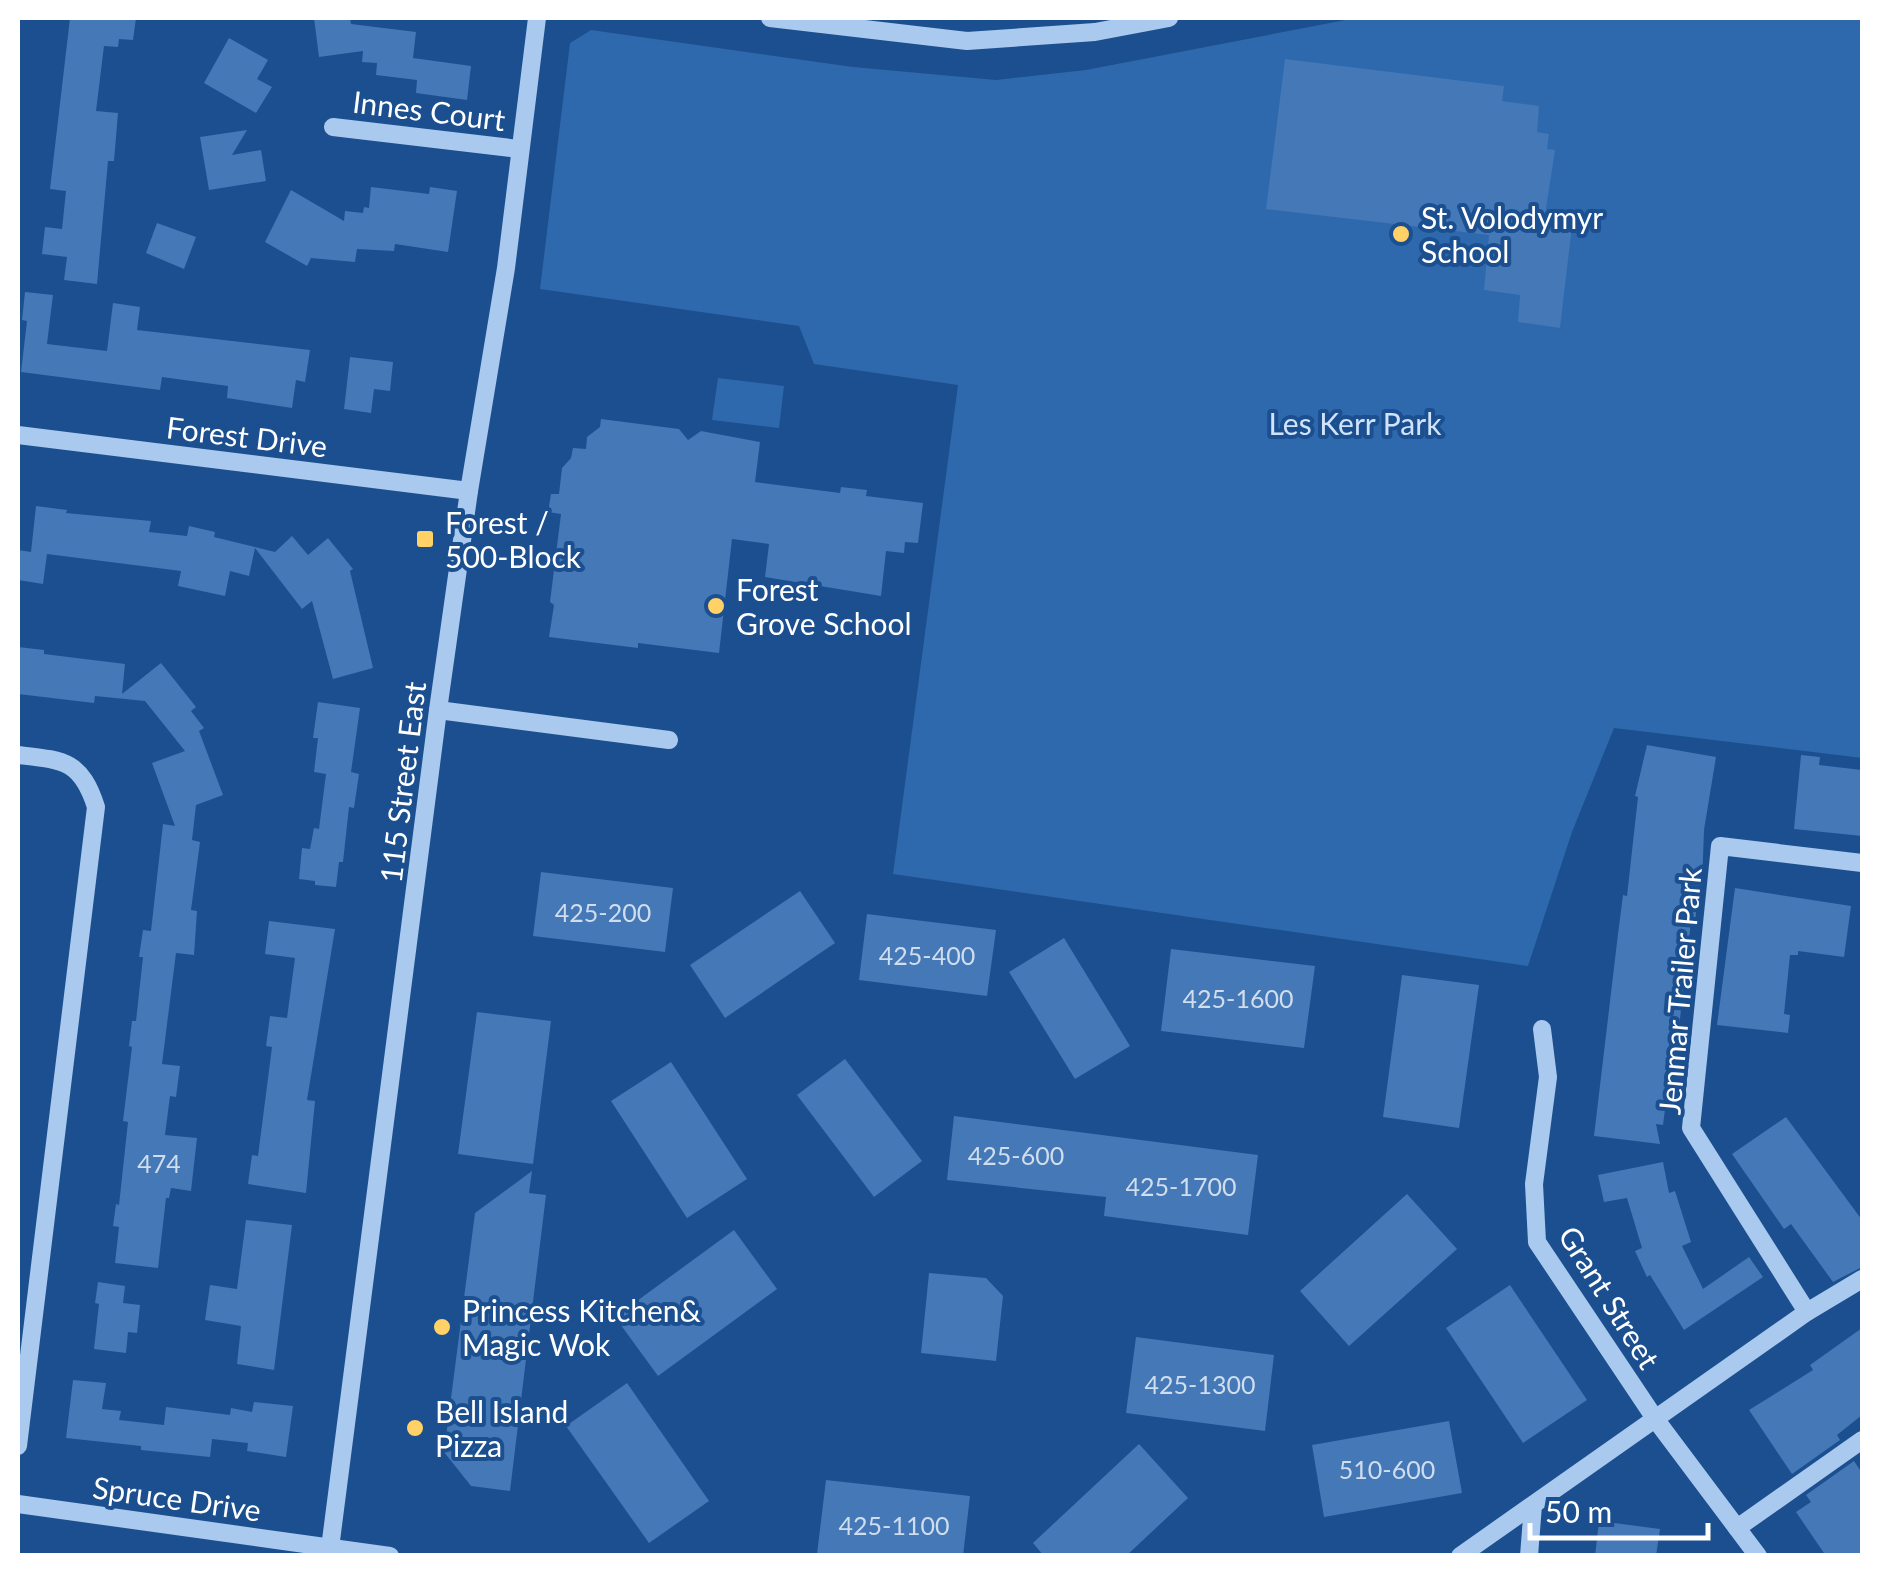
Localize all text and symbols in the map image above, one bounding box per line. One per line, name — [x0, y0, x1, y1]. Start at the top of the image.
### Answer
street label: Innes Court — [351, 83, 508, 137]
place label: St. Volodymyr School — [1421, 199, 1603, 269]
marker: St. Volodymyr School — [1390, 223, 1412, 245]
park label: Les Kerr Park — [1269, 405, 1442, 441]
street label: Forest Drive — [165, 408, 329, 464]
place label: Forest / 500-Block — [445, 504, 582, 574]
marker: Forest / 500-Block — [414, 528, 436, 550]
place label: Forest Grove School — [736, 571, 912, 641]
marker: Forest Grove School — [705, 595, 727, 617]
street label: 115 Street East — [372, 679, 432, 885]
street label: Jenmar Trailer Park — [1650, 865, 1708, 1116]
house number: 425-200 — [555, 897, 651, 927]
house number: 425-400 — [879, 940, 975, 970]
house number: 425-1600 — [1183, 983, 1293, 1013]
house number: 425-600 — [968, 1140, 1064, 1170]
house number: 474 — [137, 1148, 181, 1178]
house number: 425-1700 — [1126, 1171, 1236, 1201]
street label: Grant Street — [1552, 1219, 1668, 1375]
place label: Princess Kitchen& Magic Wok — [462, 1292, 702, 1362]
marker: Princess Kitchen& Magic Wok — [431, 1316, 453, 1338]
house number: 425-1300 — [1145, 1369, 1255, 1399]
place label: Bell Island Pizza — [435, 1393, 568, 1463]
marker: Bell Island Pizza — [404, 1417, 426, 1439]
house number: 510-600 — [1339, 1454, 1435, 1484]
street label: Spruce Drive — [91, 1468, 263, 1528]
scale bar — [1530, 1478, 1708, 1540]
text: 50 m — [1545, 1493, 1612, 1529]
house number: 425-1100 — [839, 1510, 949, 1540]

